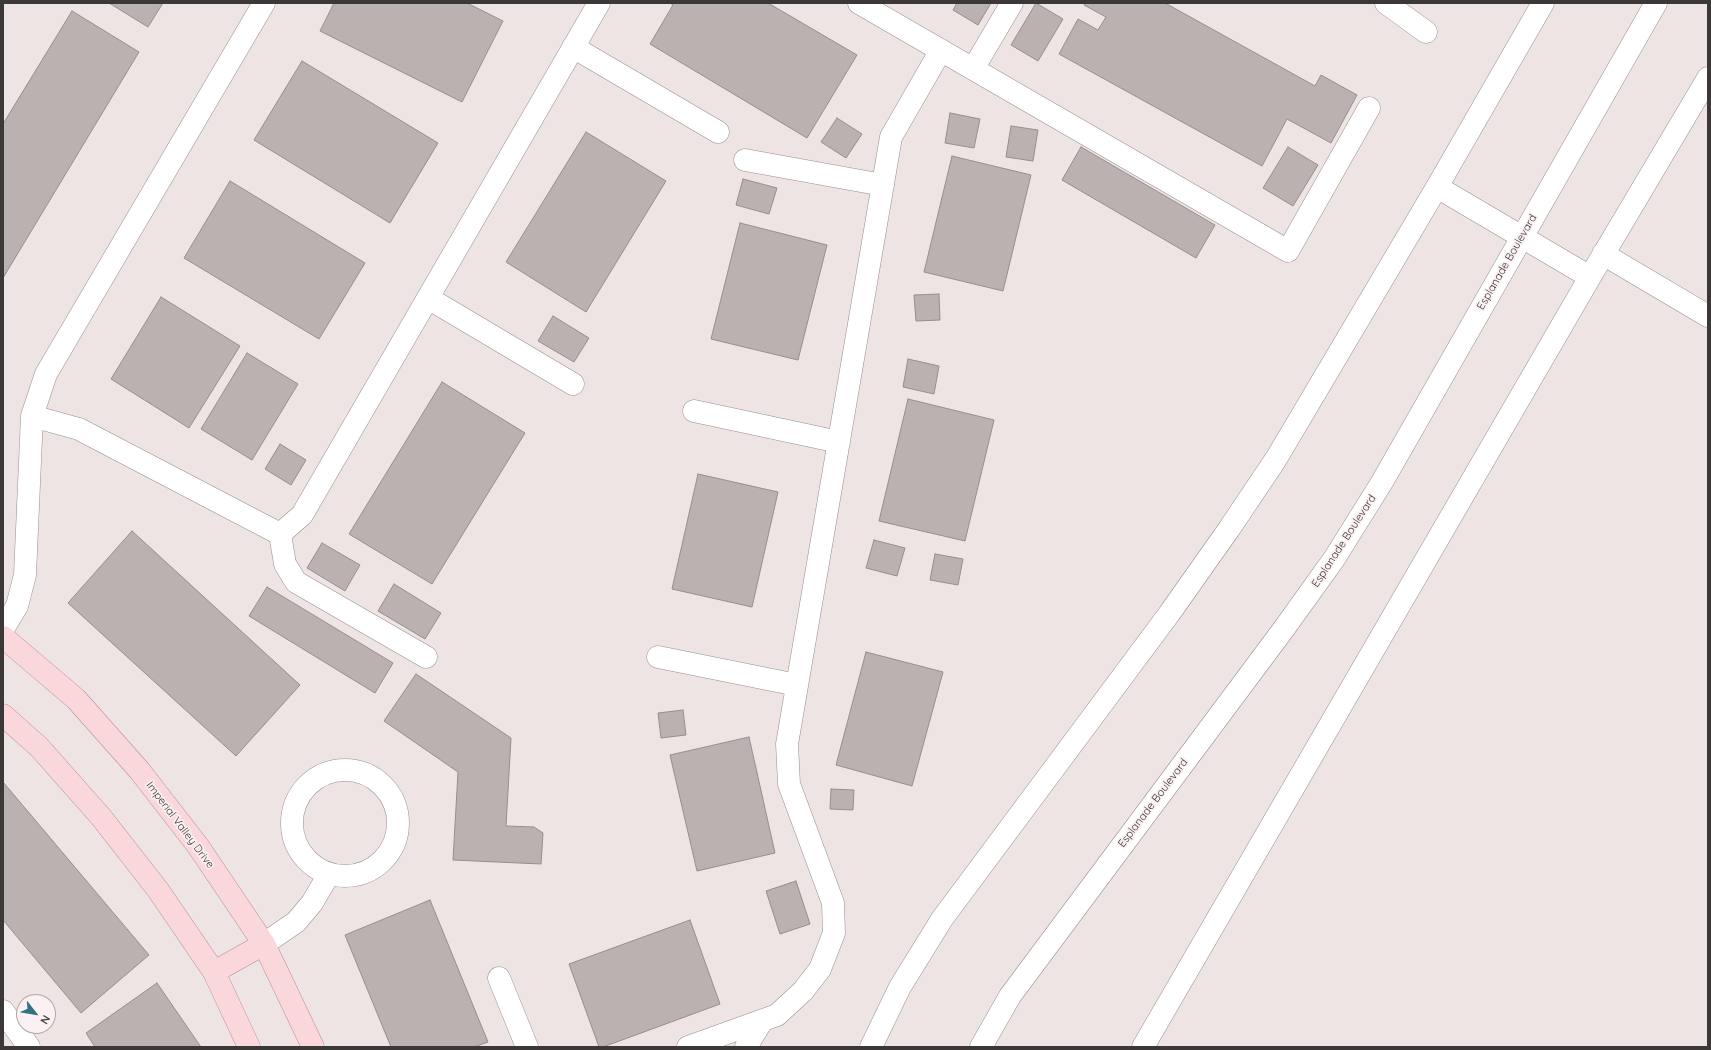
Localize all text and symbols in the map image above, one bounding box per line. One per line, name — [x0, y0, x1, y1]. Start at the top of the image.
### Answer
street label: Esplanade Boulevard — [1474, 212, 1540, 312]
street label: Esplanade Boulevard — [1309, 492, 1379, 590]
street label: Esplanade Boulevard — [1115, 756, 1191, 850]
street label: Imperial Valley Drive — [143, 779, 217, 871]
north arrow — [16, 994, 56, 1034]
text: N — [37, 1013, 54, 1027]

